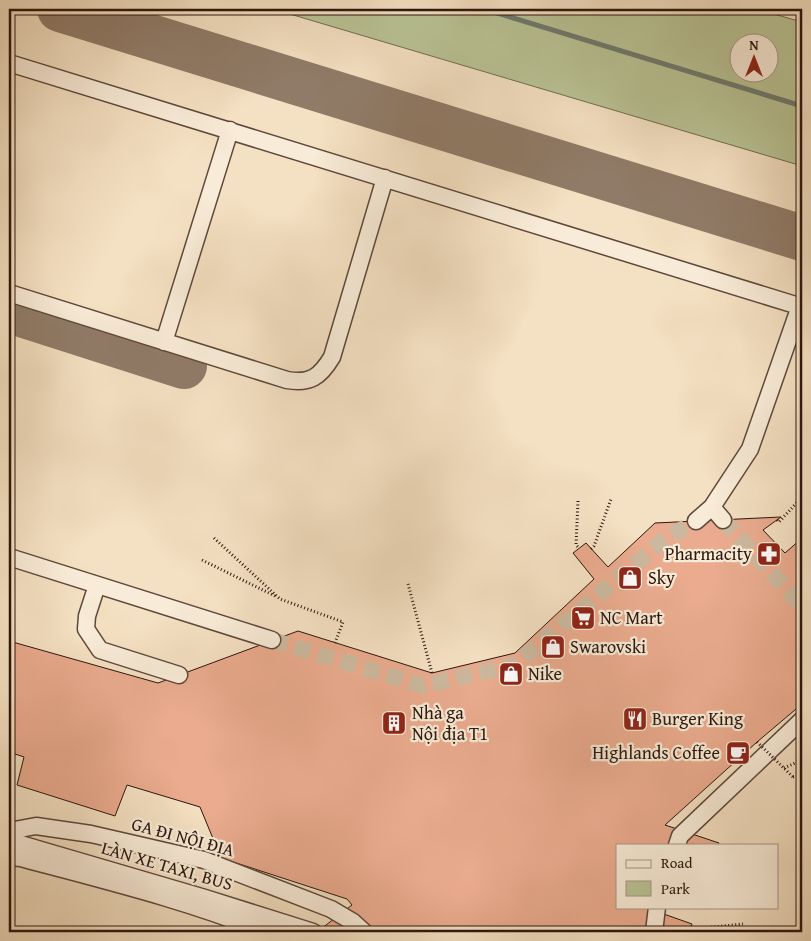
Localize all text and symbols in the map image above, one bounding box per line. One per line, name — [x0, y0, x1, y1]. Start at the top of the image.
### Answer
north arrow — [728, 32, 778, 82]
text: N — [749, 35, 759, 55]
place label: Pharmacity — [665, 540, 752, 567]
pharmacy icon: Pharmacity — [756, 541, 782, 567]
place label: Sky — [648, 564, 675, 591]
shop icon: Sky — [617, 565, 643, 591]
place label: NC Mart — [600, 604, 663, 631]
supermarket icon: NC Mart — [570, 605, 596, 631]
place label: Swarovski — [570, 633, 646, 660]
shop icon: Swarovski — [540, 634, 566, 660]
place label: Nike — [528, 660, 562, 687]
shop icon: Nike — [498, 661, 524, 687]
place label: Nhà ga Nội địa T1 — [412, 699, 488, 747]
place label: Burger King — [652, 705, 743, 732]
restaurant icon: Burger King — [622, 706, 648, 732]
building icon: Nhà ga Nội địa T1 — [381, 710, 407, 736]
place label: Highlands Coffee — [592, 739, 720, 766]
cafe icon: Highlands Coffee — [725, 740, 751, 766]
street label: GA ĐI NỘI ĐỊA — [129, 810, 238, 863]
street label: LÀN XE TAXI, BUS — [98, 834, 236, 897]
legend — [616, 844, 778, 908]
text: Road — [661, 852, 692, 873]
text: Park — [661, 878, 690, 899]

